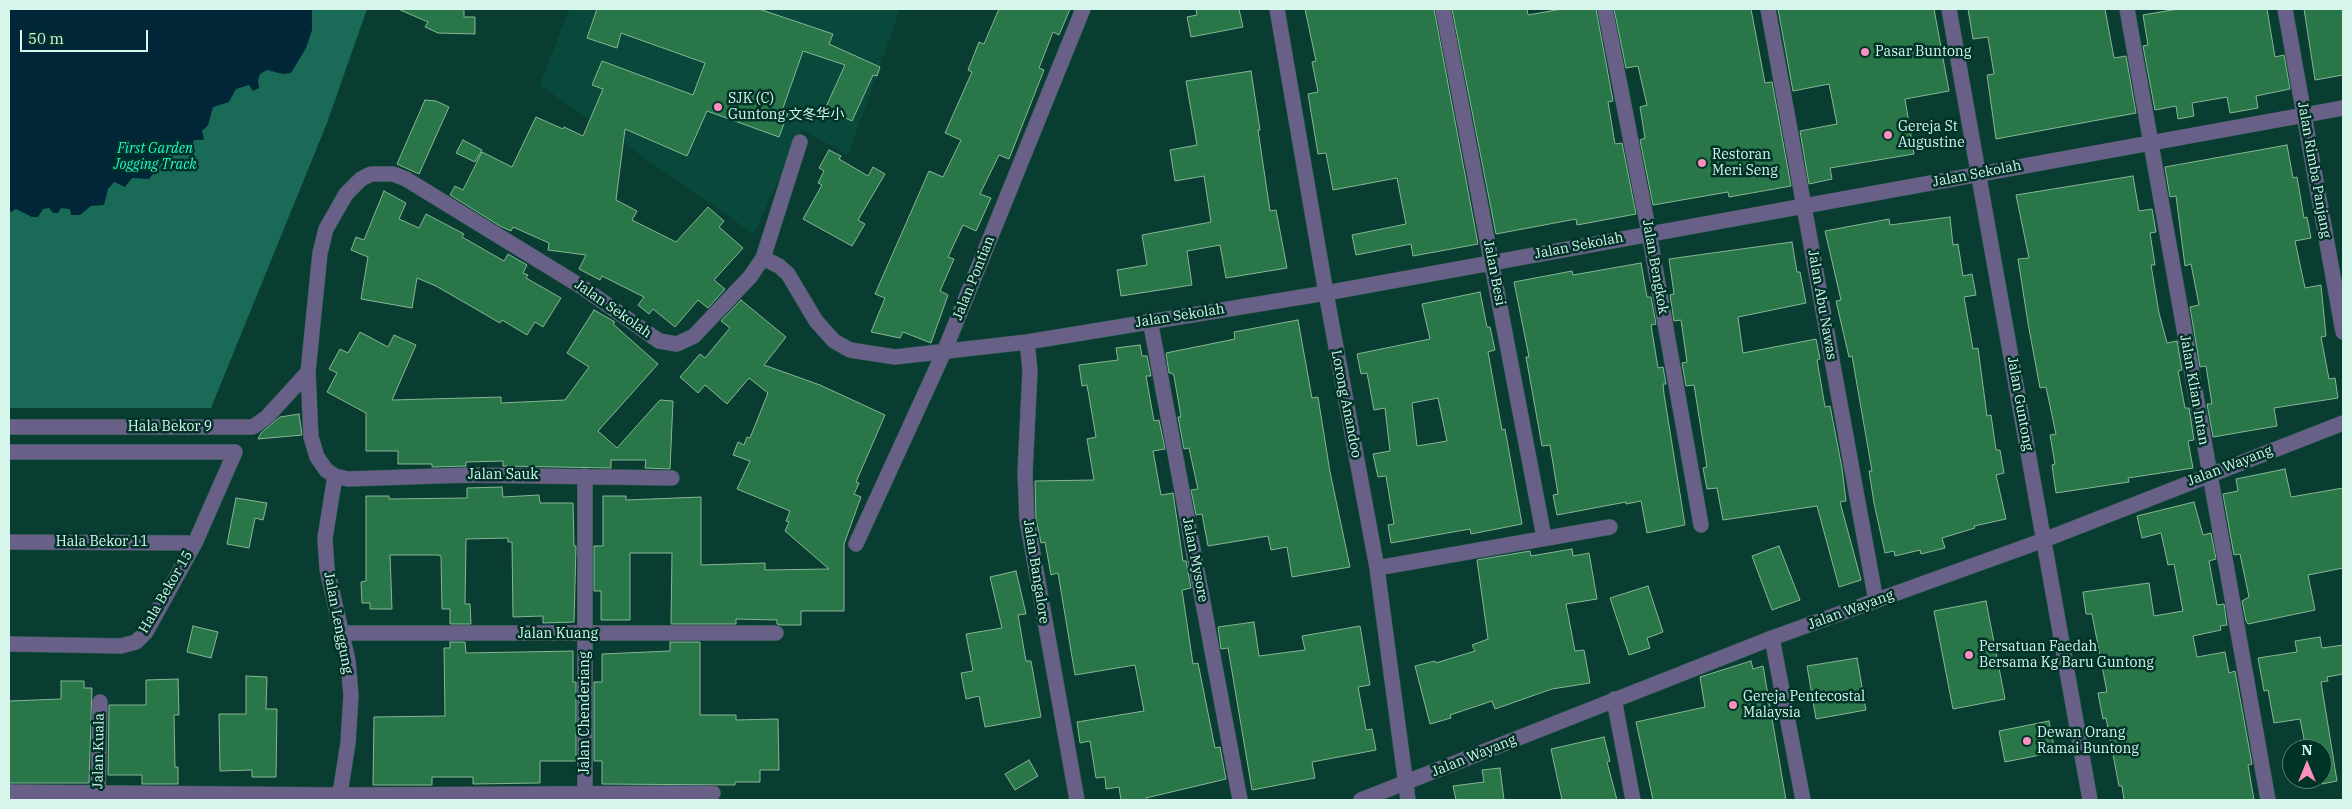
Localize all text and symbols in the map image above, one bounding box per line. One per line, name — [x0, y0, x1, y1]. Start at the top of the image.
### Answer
scale bar — [22, 20, 150, 52]
text: 50 m — [28, 29, 64, 48]
place label: Pasar Buntong — [1875, 44, 1971, 60]
marker: Pasar Buntong — [1859, 46, 1871, 58]
place label: SJK (C) Guntong 文冬华小 — [728, 91, 844, 124]
marker: SJK (C) Guntong 文冬华小 — [712, 101, 724, 113]
street label: Jalan Rimba Panjang — [2294, 101, 2334, 239]
place label: Gereja St Augustine — [1898, 119, 1965, 152]
marker: Gereja St Augustine — [1882, 129, 1894, 141]
park label: First Garden Jogging Track — [113, 141, 197, 174]
place label: Restoran Meri Seng — [1712, 147, 1778, 180]
marker: Restoran Meri Seng — [1696, 157, 1708, 169]
street label: Jalan Sekolah — [1931, 157, 2023, 191]
street label: Jalan Bengkok — [1638, 219, 1672, 315]
street label: Jalan Sekolah — [1533, 229, 1625, 263]
street label: Jalan Pontian — [949, 233, 999, 323]
street label: Jalan Besi — [1479, 239, 1509, 307]
street label: Jalan Abu Nawas — [1804, 249, 1840, 361]
street label: Jalan Sekolah — [571, 276, 655, 342]
street label: Jalan Sekolah — [1134, 301, 1226, 331]
street label: Jalan Klian Intan — [2176, 334, 2212, 446]
street label: Lorong Anandoo — [1327, 349, 1365, 459]
street label: Jalan Guntong — [2003, 356, 2037, 452]
street label: Hala Bekor 9 — [128, 419, 212, 435]
street label: Jalan Wayang — [2185, 442, 2275, 490]
street label: Jalan Sauk — [468, 467, 538, 483]
street label: Jalan Mysore — [1179, 516, 1211, 604]
street label: Jalan Bangalore — [1019, 519, 1053, 625]
street label: Hala Bekor 11 — [56, 534, 148, 550]
street label: Hala Bekor 15 — [136, 548, 196, 636]
street label: Jalan Lenggung — [320, 571, 356, 675]
street label: Jalan Wayang — [1806, 587, 1896, 633]
street label: Jalan Kuang — [518, 626, 598, 642]
place label: Persatuan Faedah Bersama Kg Baru Guntong — [1979, 639, 2154, 672]
marker: Persatuan Faedah Bersama Kg Baru Guntong — [1963, 649, 1975, 661]
street label: Jalan Chenderiang — [577, 651, 593, 775]
place label: Gereja Pentecostal Malaysia — [1743, 689, 1865, 722]
marker: Gereja Pentecostal Malaysia — [1727, 699, 1739, 711]
street label: Jalan Kuala — [90, 713, 108, 789]
place label: Dewan Orang Ramai Buntong — [2037, 725, 2139, 758]
street label: Jalan Wayang — [1429, 731, 1519, 781]
marker: Dewan Orang Ramai Buntong — [2021, 735, 2033, 747]
north arrow — [2282, 739, 2332, 789]
text: N — [2301, 741, 2313, 759]

